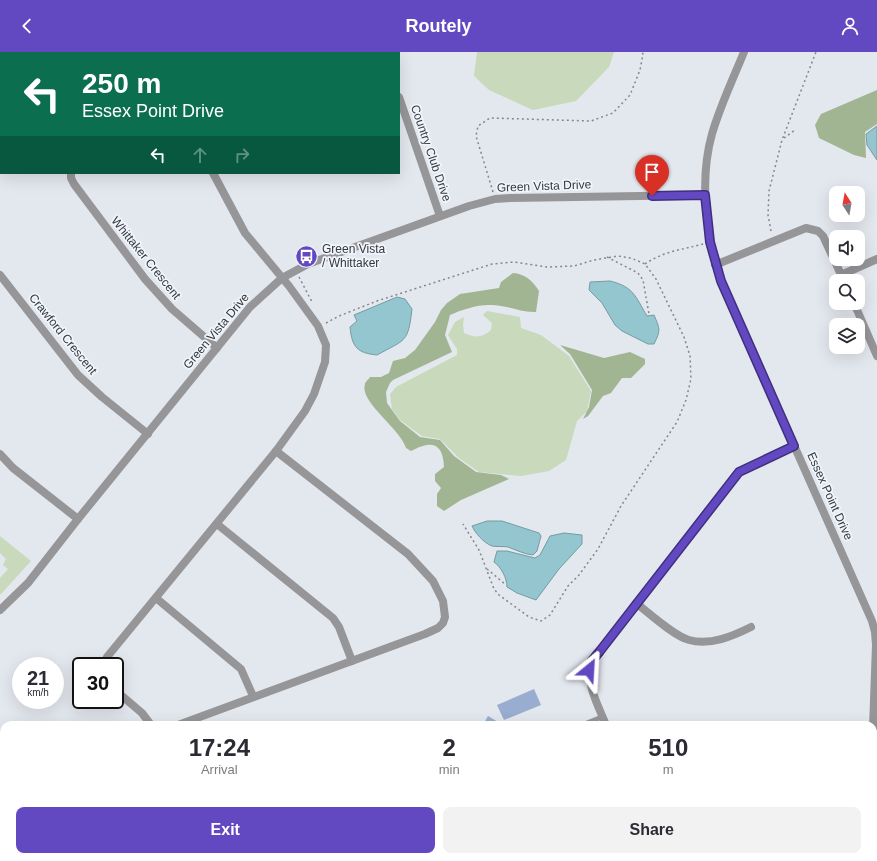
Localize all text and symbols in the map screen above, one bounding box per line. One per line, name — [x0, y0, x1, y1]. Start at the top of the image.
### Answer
icon: back — [16, 15, 38, 37]
icon: person — [839, 15, 861, 37]
text: Routely — [405, 16, 472, 36]
icon: left — [16, 68, 68, 120]
text: 250 m — [82, 68, 161, 99]
text: Essex Point Drive — [82, 101, 224, 121]
street label: Country Club Drive — [408, 103, 454, 204]
icon: left — [147, 144, 169, 166]
icon: ahead — [189, 144, 211, 166]
icon: right — [231, 144, 253, 166]
pin — [635, 155, 669, 196]
icon: arrive — [641, 161, 663, 183]
street label: Green Vista Drive — [497, 177, 592, 195]
north arrow — [829, 186, 865, 222]
map controls — [829, 186, 865, 354]
street label: Whittaker Crescent — [108, 214, 184, 303]
button: sound — [829, 230, 865, 266]
place label: Green Vista / Whittaker — [322, 242, 385, 270]
bus stop icon: Green Vista / Whittaker — [294, 243, 320, 269]
button: search — [829, 274, 865, 310]
street label: Green Vista Drive — [180, 290, 252, 372]
street label: Crawford Crescent — [26, 291, 100, 378]
button: layers — [829, 318, 865, 354]
street label: Essex Point Drive — [804, 450, 856, 542]
position arrow — [568, 649, 610, 691]
speed limit sign: 30 — [72, 657, 124, 709]
text: 21 — [27, 667, 49, 689]
text: km/h — [27, 687, 49, 698]
text: 17:24 — [189, 734, 250, 761]
text: 2 — [442, 734, 456, 761]
text: 510 — [648, 734, 688, 761]
text: Arrival — [201, 762, 238, 777]
text: min — [439, 762, 460, 777]
text: m — [663, 762, 674, 777]
button: Exit — [16, 807, 435, 853]
button: Share — [443, 807, 861, 853]

